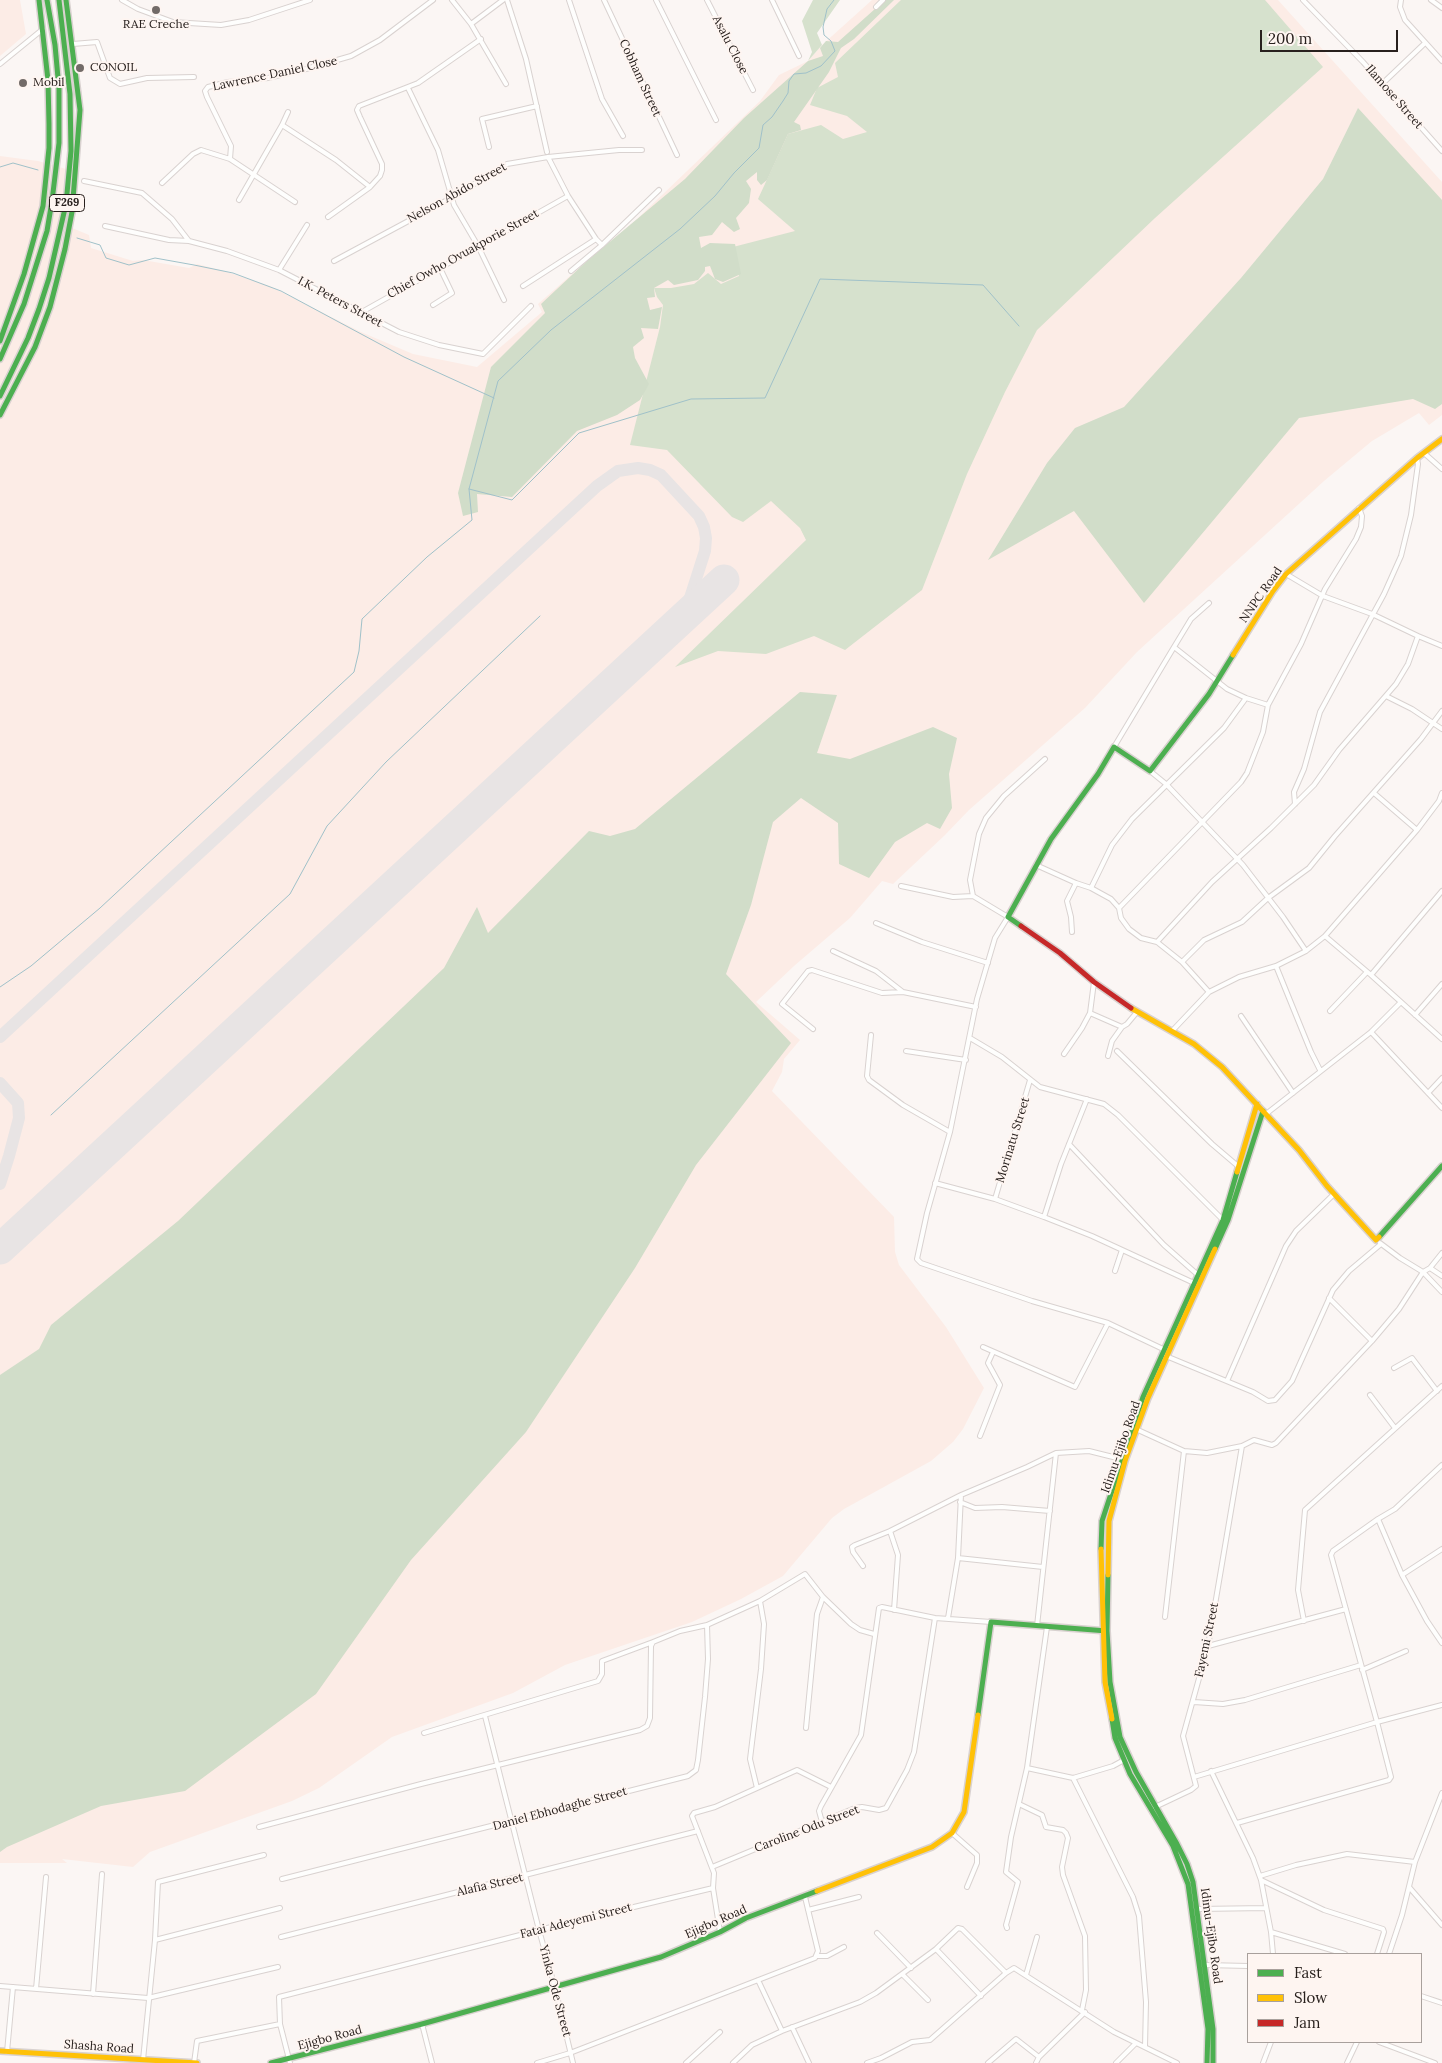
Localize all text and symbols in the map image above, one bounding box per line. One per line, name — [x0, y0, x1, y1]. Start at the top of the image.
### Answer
marker: RAE Creche — [150, 4, 162, 16]
street label: Asalu Close — [709, 13, 751, 77]
place label: RAE Creche — [123, 18, 189, 32]
scale bar — [1262, 20, 1400, 52]
text: 200 m — [1268, 29, 1312, 48]
street label: Cobham Street — [616, 37, 664, 119]
street label: Lawrence Daniel Close — [211, 54, 339, 94]
place label: CONOIL — [90, 61, 137, 75]
marker: CONOIL — [74, 62, 86, 74]
street label: Ilamose Street — [1362, 62, 1426, 132]
place label: Mobil — [33, 76, 65, 90]
marker: Mobil — [17, 77, 29, 89]
street label: Nelson Abido Street — [405, 160, 509, 226]
road number: F269 — [50, 194, 84, 212]
street label: Chief Owho Ovuakporie Street — [385, 206, 541, 302]
street label: I.K. Peters Street — [295, 274, 385, 330]
street label: NNPC Road — [1236, 564, 1286, 626]
street label: Morinatu Street — [993, 1095, 1033, 1185]
street label: Idimu-Ejibo Road — [1098, 1399, 1144, 1495]
street label: Fayemi Street — [1192, 1601, 1222, 1679]
street label: Daniel Ebhodaghe Street — [491, 1784, 629, 1834]
street label: Caroline Odu Street — [752, 1802, 862, 1856]
street label: Alafia Street — [455, 1870, 525, 1900]
street label: Idimu-Ejibo Road — [1197, 1887, 1225, 1985]
street label: Fatai Adeyemi Street — [519, 1900, 633, 1942]
street label: Ejigbo Road — [683, 1902, 749, 1942]
street label: Yinka Ode Street — [536, 1944, 574, 2038]
legend — [1247, 1953, 1422, 2043]
text: Fast — [1294, 1963, 1322, 1982]
text: Slow — [1294, 1988, 1327, 2007]
text: Jam — [1294, 2013, 1321, 2032]
street label: Ejigbo Road — [296, 2023, 364, 2053]
street label: Shasha Road — [64, 2037, 134, 2057]

